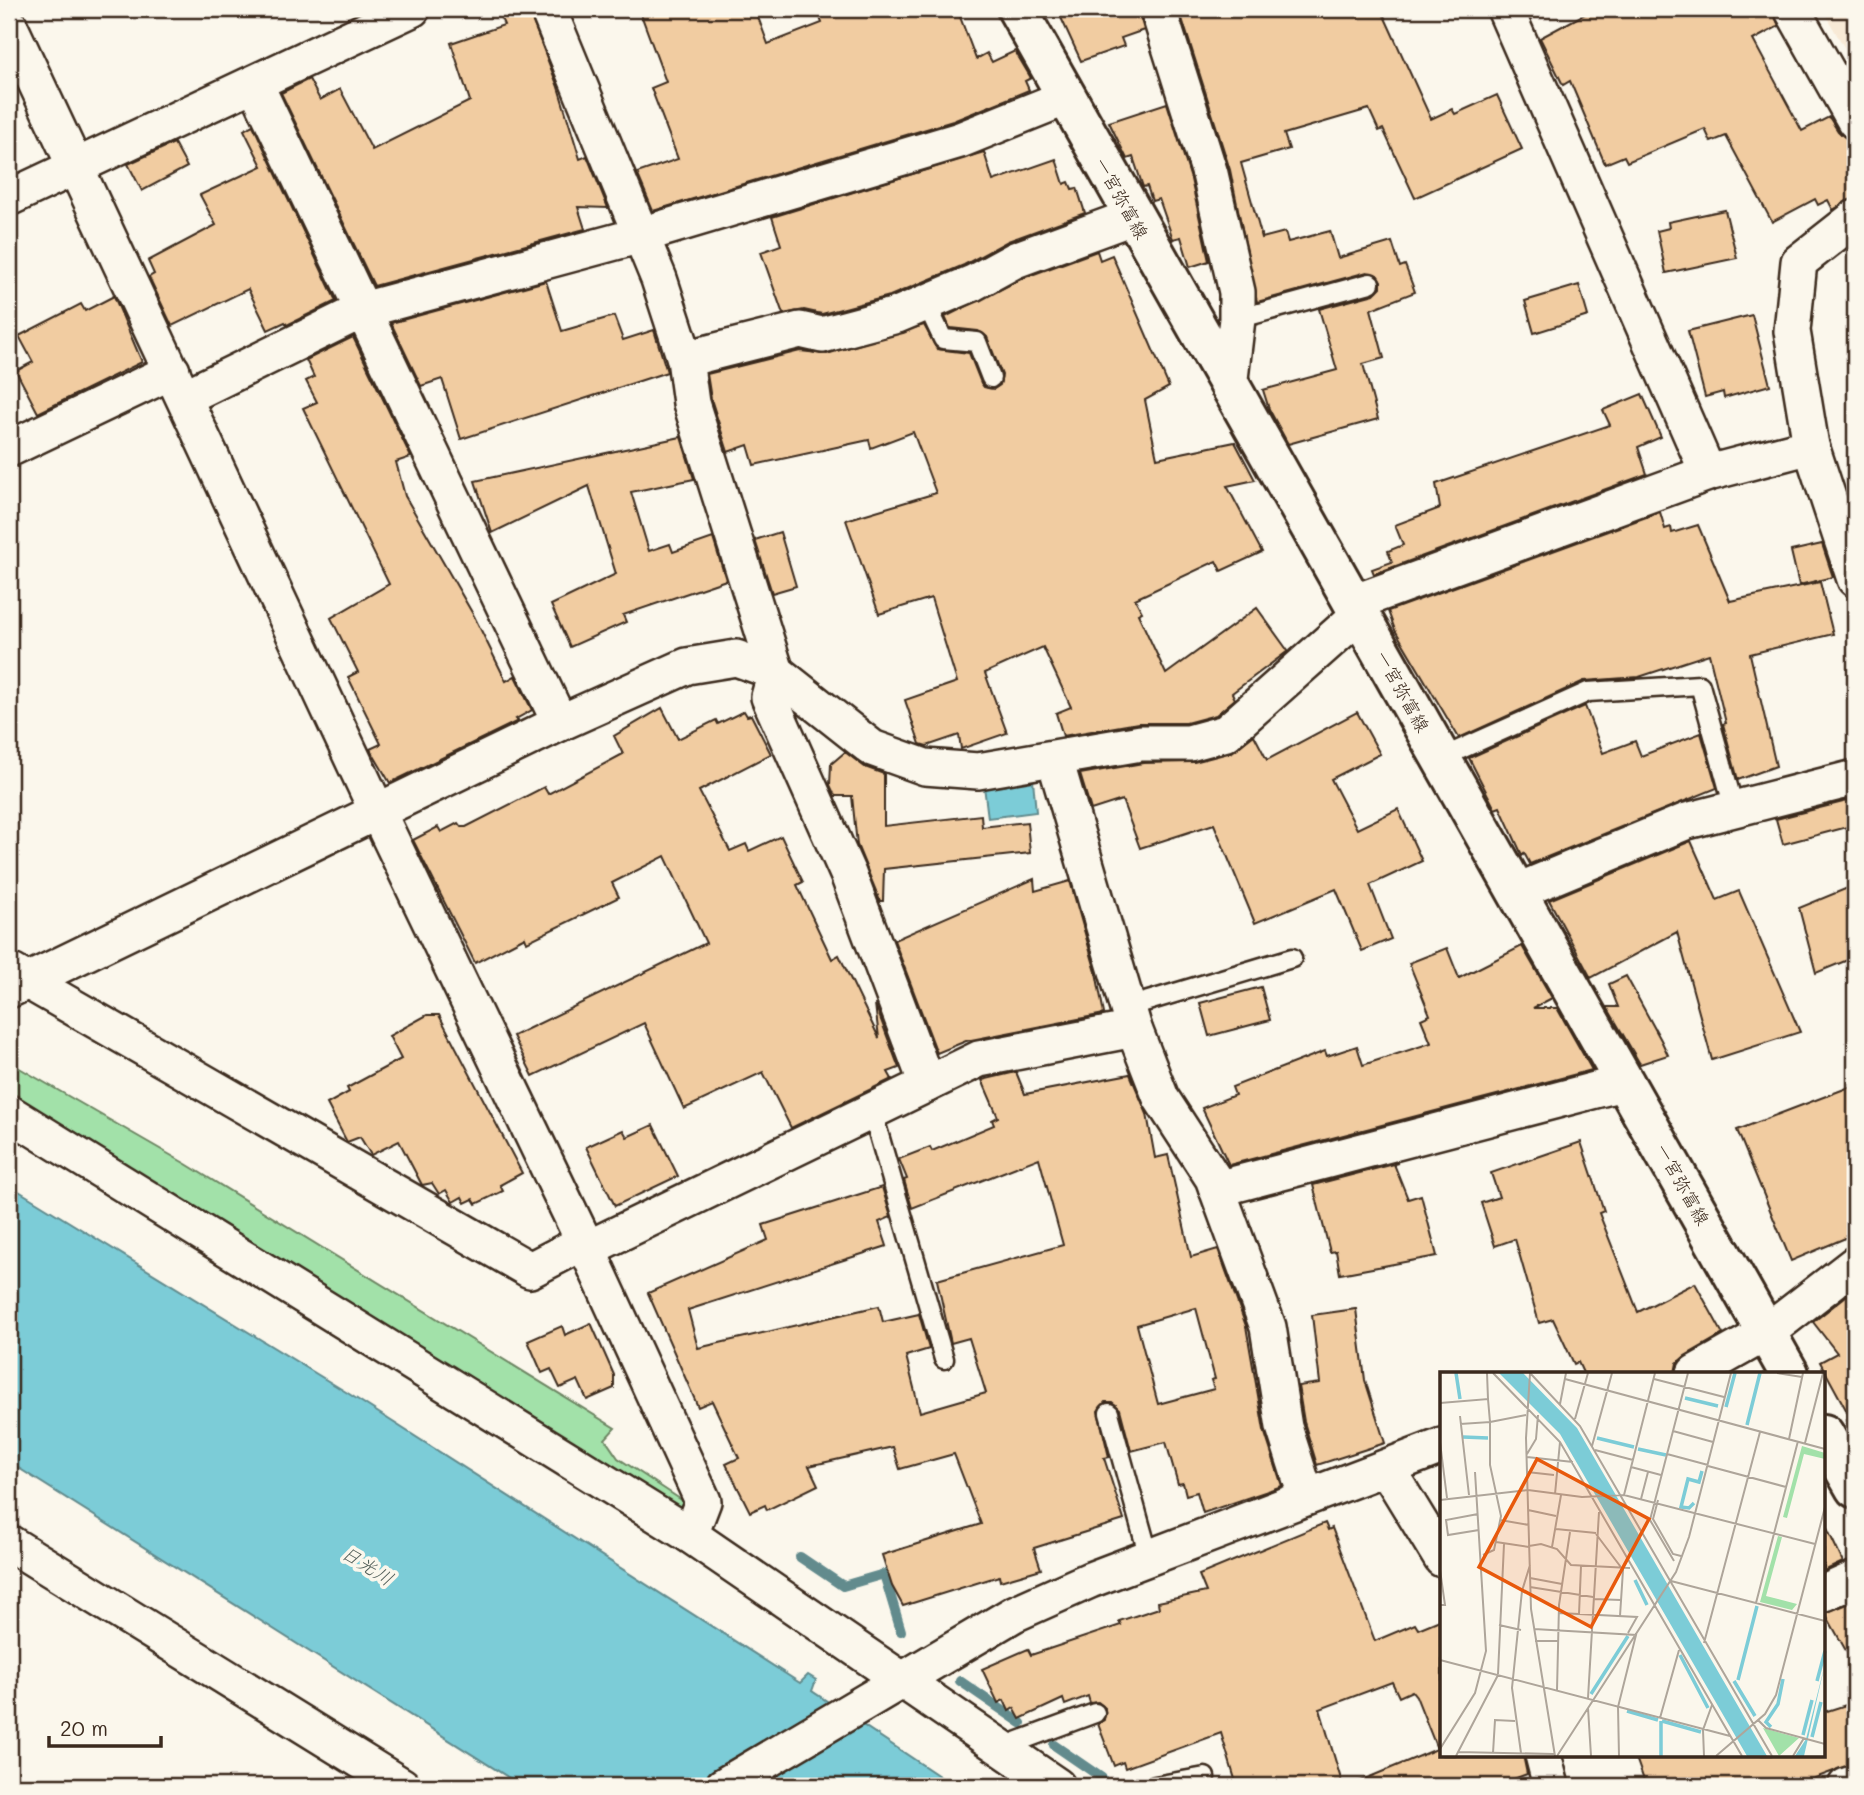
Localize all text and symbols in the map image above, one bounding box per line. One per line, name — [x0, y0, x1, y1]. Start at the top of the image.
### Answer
street label: 一宮弥富線 — [1090, 153, 1154, 243]
street label: 一宮弥富線 — [1371, 646, 1435, 736]
street label: 一宮弥富線 — [1651, 1139, 1715, 1229]
inset map — [1440, 1372, 1826, 1756]
water label: 日光川 — [337, 1539, 399, 1591]
scale bar — [49, 1704, 161, 1748]
text: 20 m — [60, 1714, 108, 1741]

